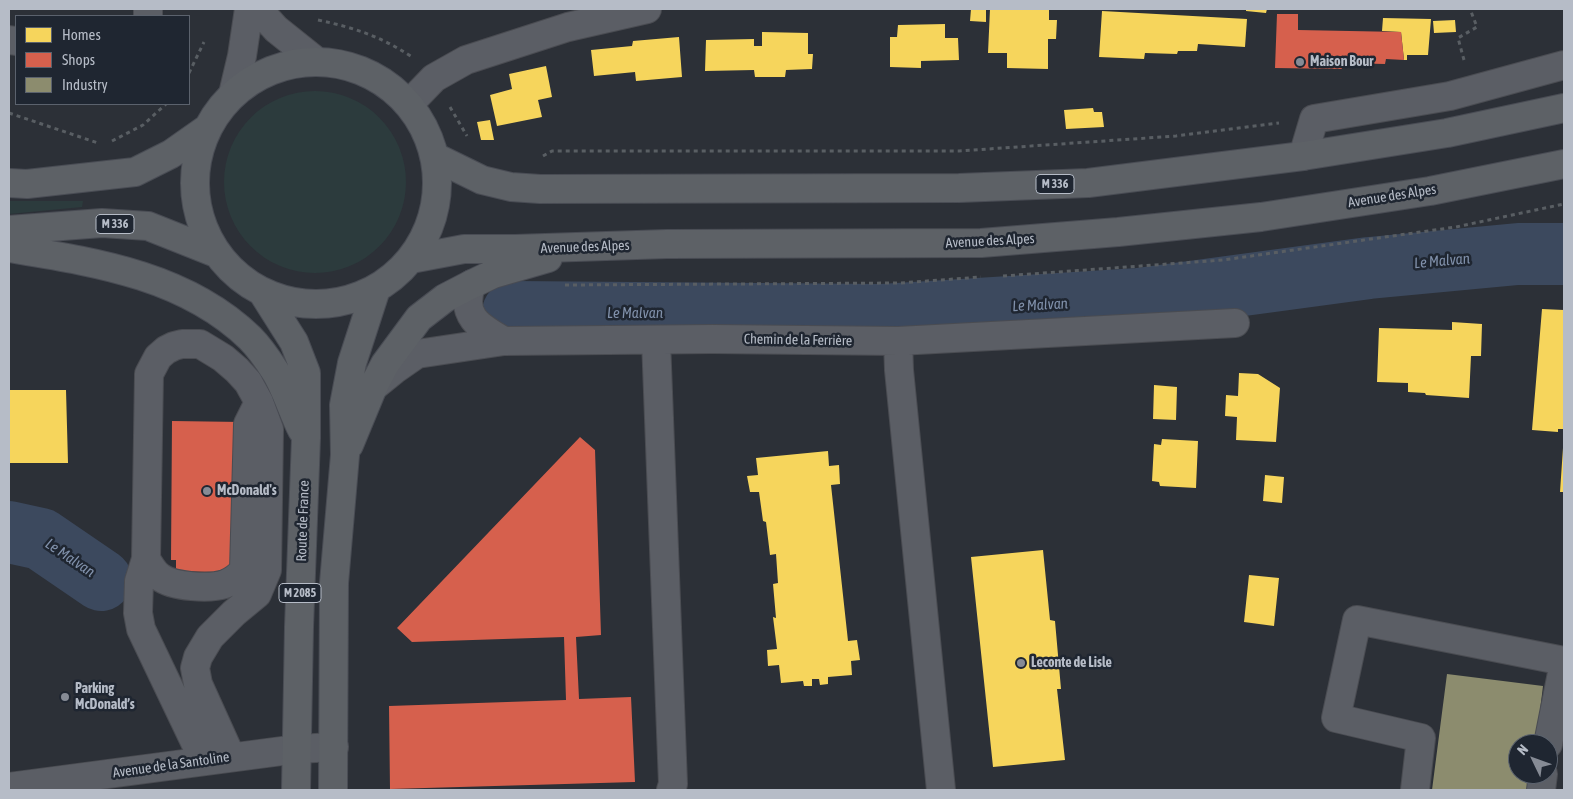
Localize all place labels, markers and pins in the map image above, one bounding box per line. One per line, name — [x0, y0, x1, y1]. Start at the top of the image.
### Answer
place label: Maison Bour — [1310, 54, 1373, 70]
marker: Maison Bour — [1294, 56, 1306, 68]
place label: McDonald's — [217, 483, 277, 499]
marker: McDonald's — [201, 485, 213, 497]
place label: Leconte de Lisle — [1031, 655, 1112, 671]
marker: Leconte de Lisle — [1015, 657, 1027, 669]
place label: Parking McDonald’s — [75, 681, 135, 714]
marker: Parking McDonald’s — [59, 691, 71, 703]

